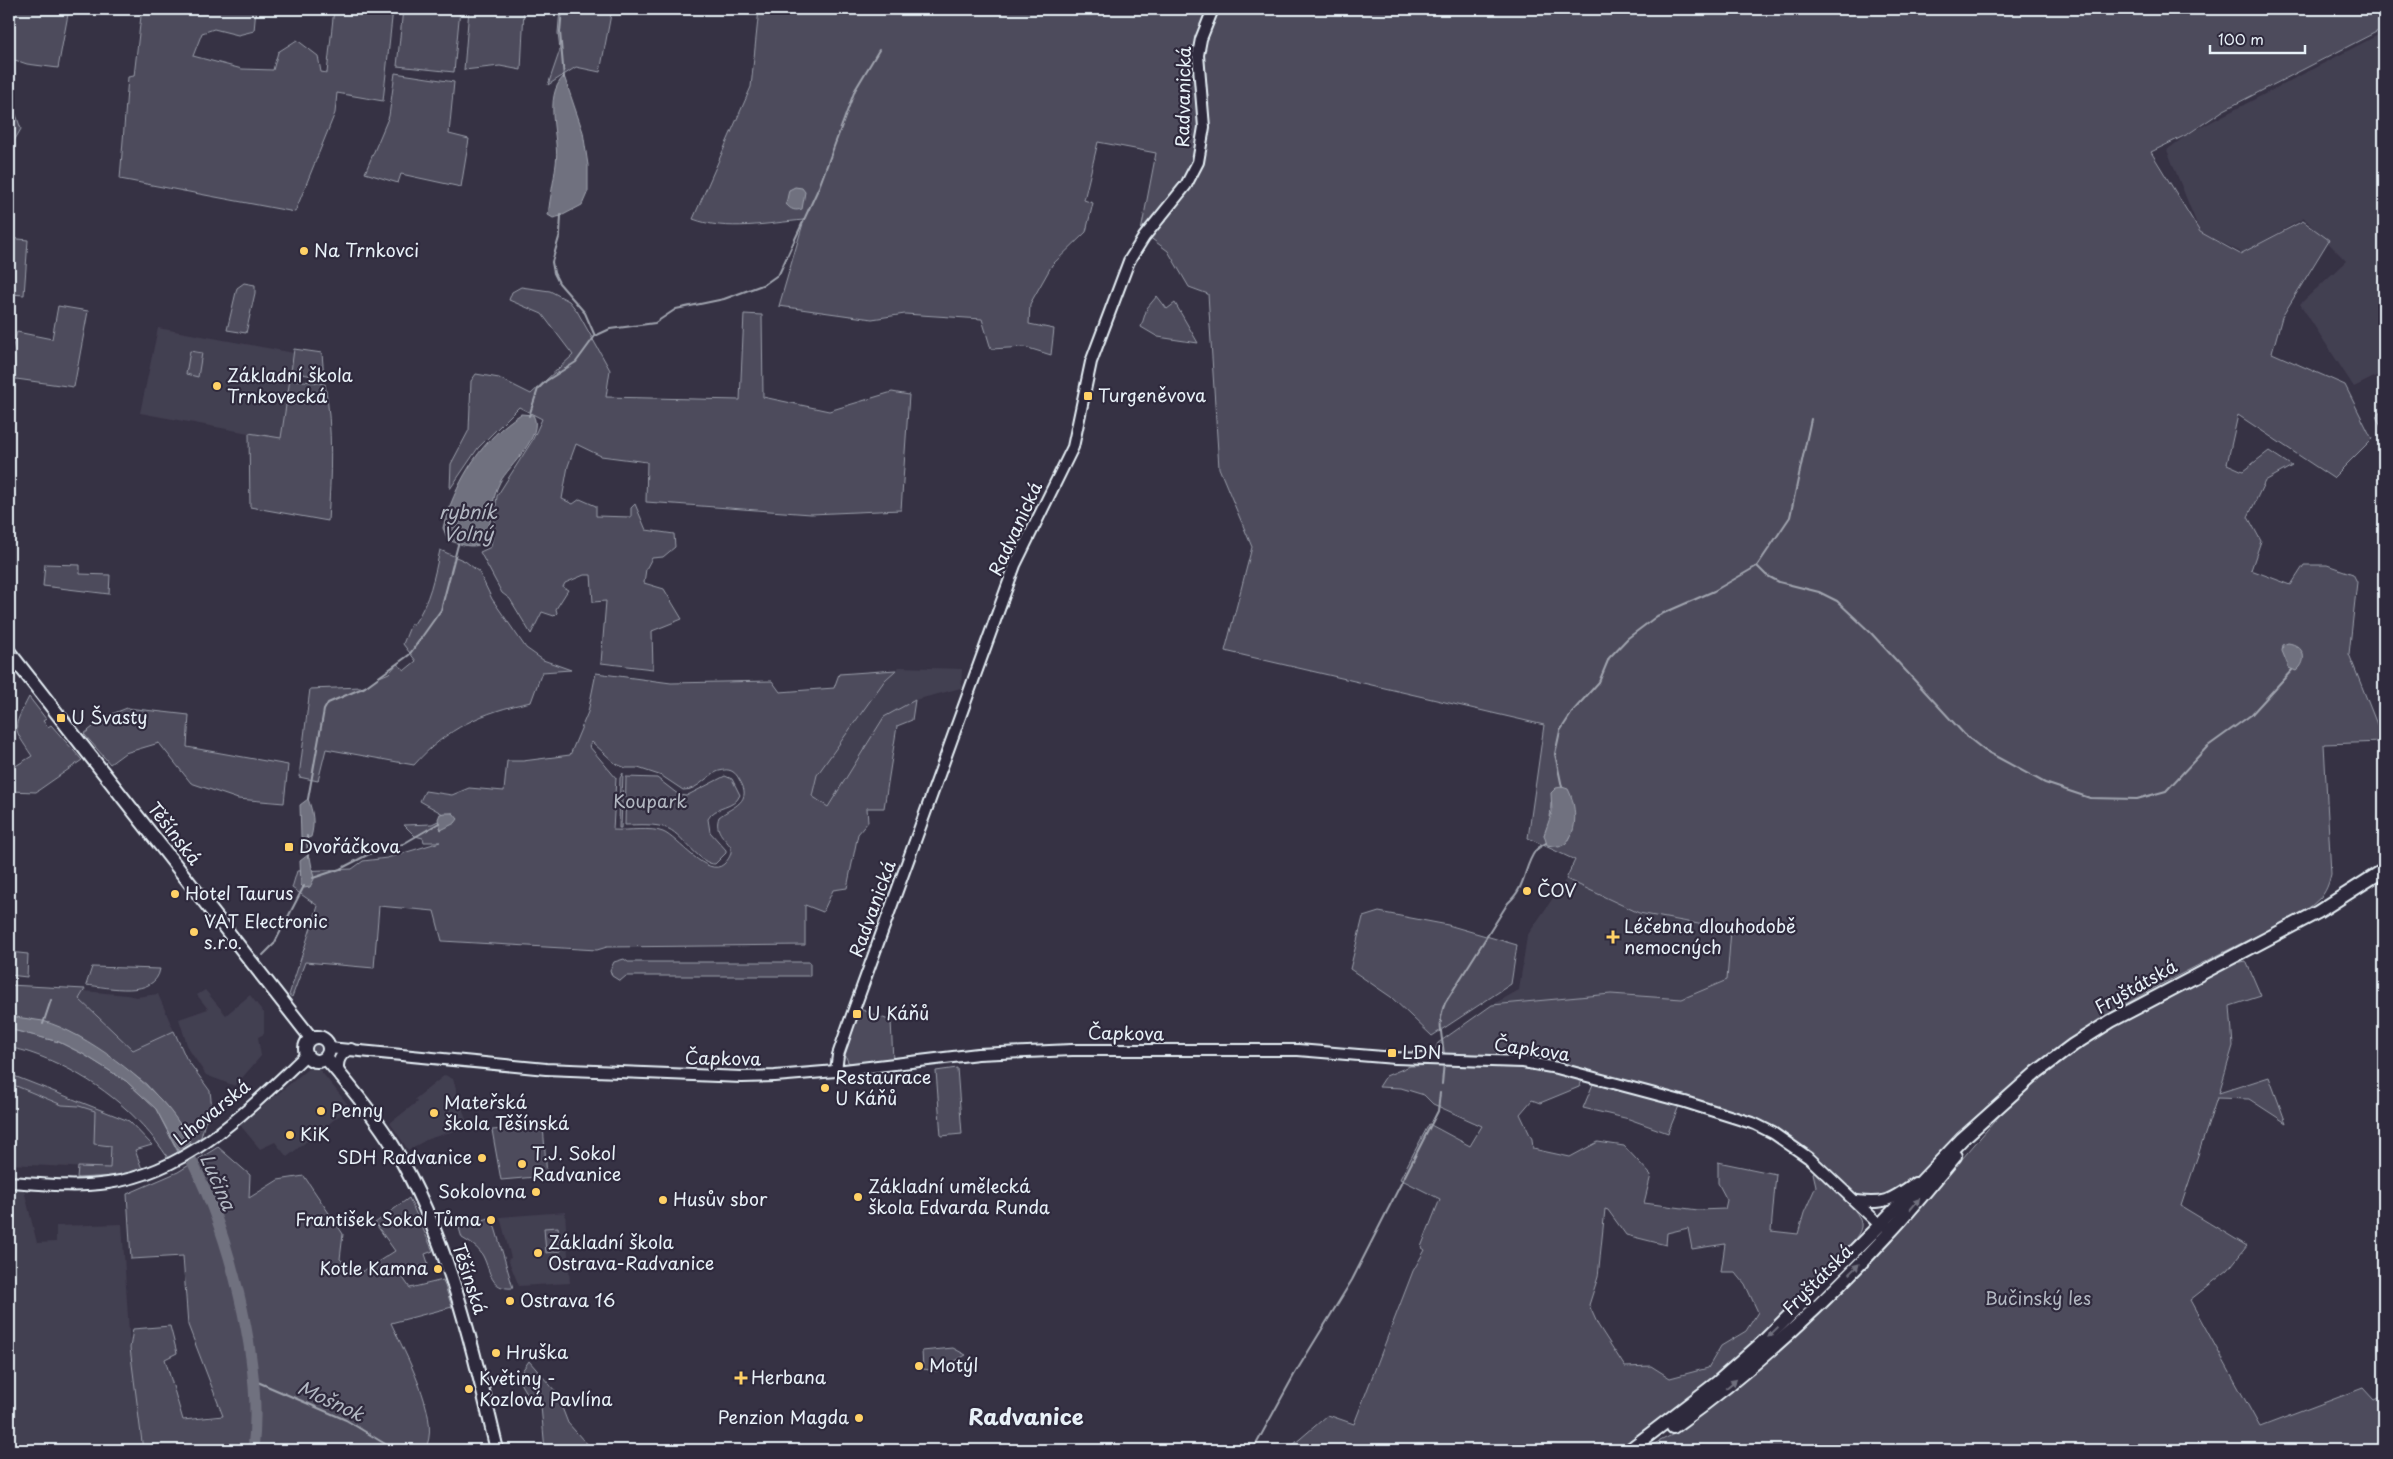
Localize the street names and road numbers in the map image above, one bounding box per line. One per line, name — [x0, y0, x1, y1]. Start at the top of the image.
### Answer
street label: Radvanická — [1168, 45, 1197, 148]
street label: Radvanická — [981, 476, 1049, 580]
street label: Těšínská — [142, 796, 209, 871]
street label: Radvanická — [842, 856, 902, 961]
street label: Fryštátská — [2089, 952, 2182, 1019]
street label: Čapkova — [1088, 1018, 1164, 1047]
street label: Čapkova — [1492, 1030, 1572, 1067]
street label: Čapkova — [685, 1043, 761, 1072]
street label: Lihovarská — [167, 1072, 255, 1151]
street label: Fryštátská — [1775, 1237, 1859, 1321]
street label: Těšínská — [446, 1240, 495, 1318]

